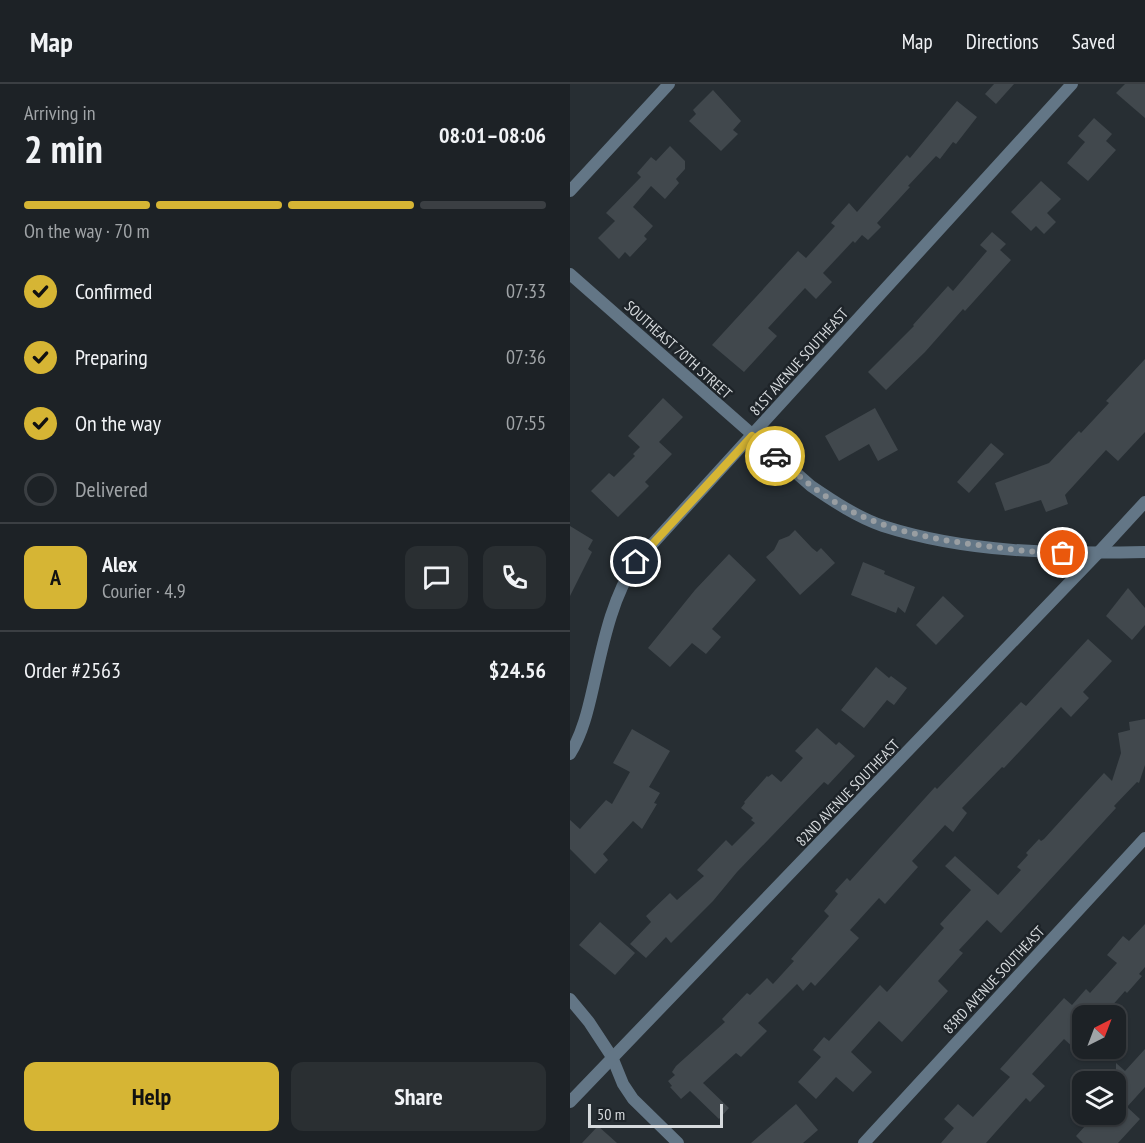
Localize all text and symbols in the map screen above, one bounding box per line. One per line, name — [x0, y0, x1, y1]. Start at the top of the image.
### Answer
text: Map — [30, 23, 73, 60]
text: Map — [902, 28, 933, 55]
text: Directions — [966, 28, 1039, 55]
text: Saved — [1072, 28, 1115, 55]
text: Arriving in — [24, 100, 96, 126]
text: 08:01–08:06 — [439, 121, 546, 149]
text: 2 min — [24, 123, 103, 174]
text: On the way · 70 m — [24, 218, 150, 244]
icon: check — [24, 275, 57, 308]
text: Confirmed — [75, 277, 152, 305]
text: 07:33 — [506, 278, 546, 304]
street label: SOUTHEAST 70TH STREET — [621, 296, 736, 403]
street label: 81ST AVENUE SOUTHEAST — [745, 304, 852, 419]
icon: check — [24, 341, 57, 374]
text: Preparing — [75, 343, 148, 371]
text: 07:36 — [506, 344, 546, 370]
icon: check — [24, 407, 57, 440]
text: On the way — [75, 409, 161, 437]
text: 07:55 — [506, 410, 546, 436]
courier — [745, 426, 805, 486]
icon: car — [759, 440, 792, 473]
text: Delivered — [75, 475, 148, 503]
pin — [1037, 527, 1088, 578]
pin — [610, 536, 661, 587]
icon: bag — [1046, 536, 1079, 569]
icon: home — [619, 545, 652, 578]
button: chat — [405, 546, 468, 609]
button: phone — [483, 546, 546, 609]
text: Alex — [102, 550, 137, 578]
text: A — [50, 563, 61, 591]
text: Courier · 4.9 — [102, 578, 186, 604]
text: Order #2563 — [24, 656, 121, 684]
text: $24.56 — [489, 656, 546, 684]
street label: 82ND AVENUE SOUTHEAST — [792, 735, 904, 850]
street label: 83RD AVENUE SOUTHEAST — [939, 922, 1049, 1038]
north arrow — [1072, 1005, 1126, 1059]
map controls — [1072, 1005, 1126, 1125]
button: Help — [24, 1062, 279, 1131]
button: Share — [291, 1062, 546, 1131]
button: layers — [1072, 1071, 1126, 1125]
scale bar — [588, 1101, 723, 1128]
text: 50 m — [597, 1104, 625, 1124]

